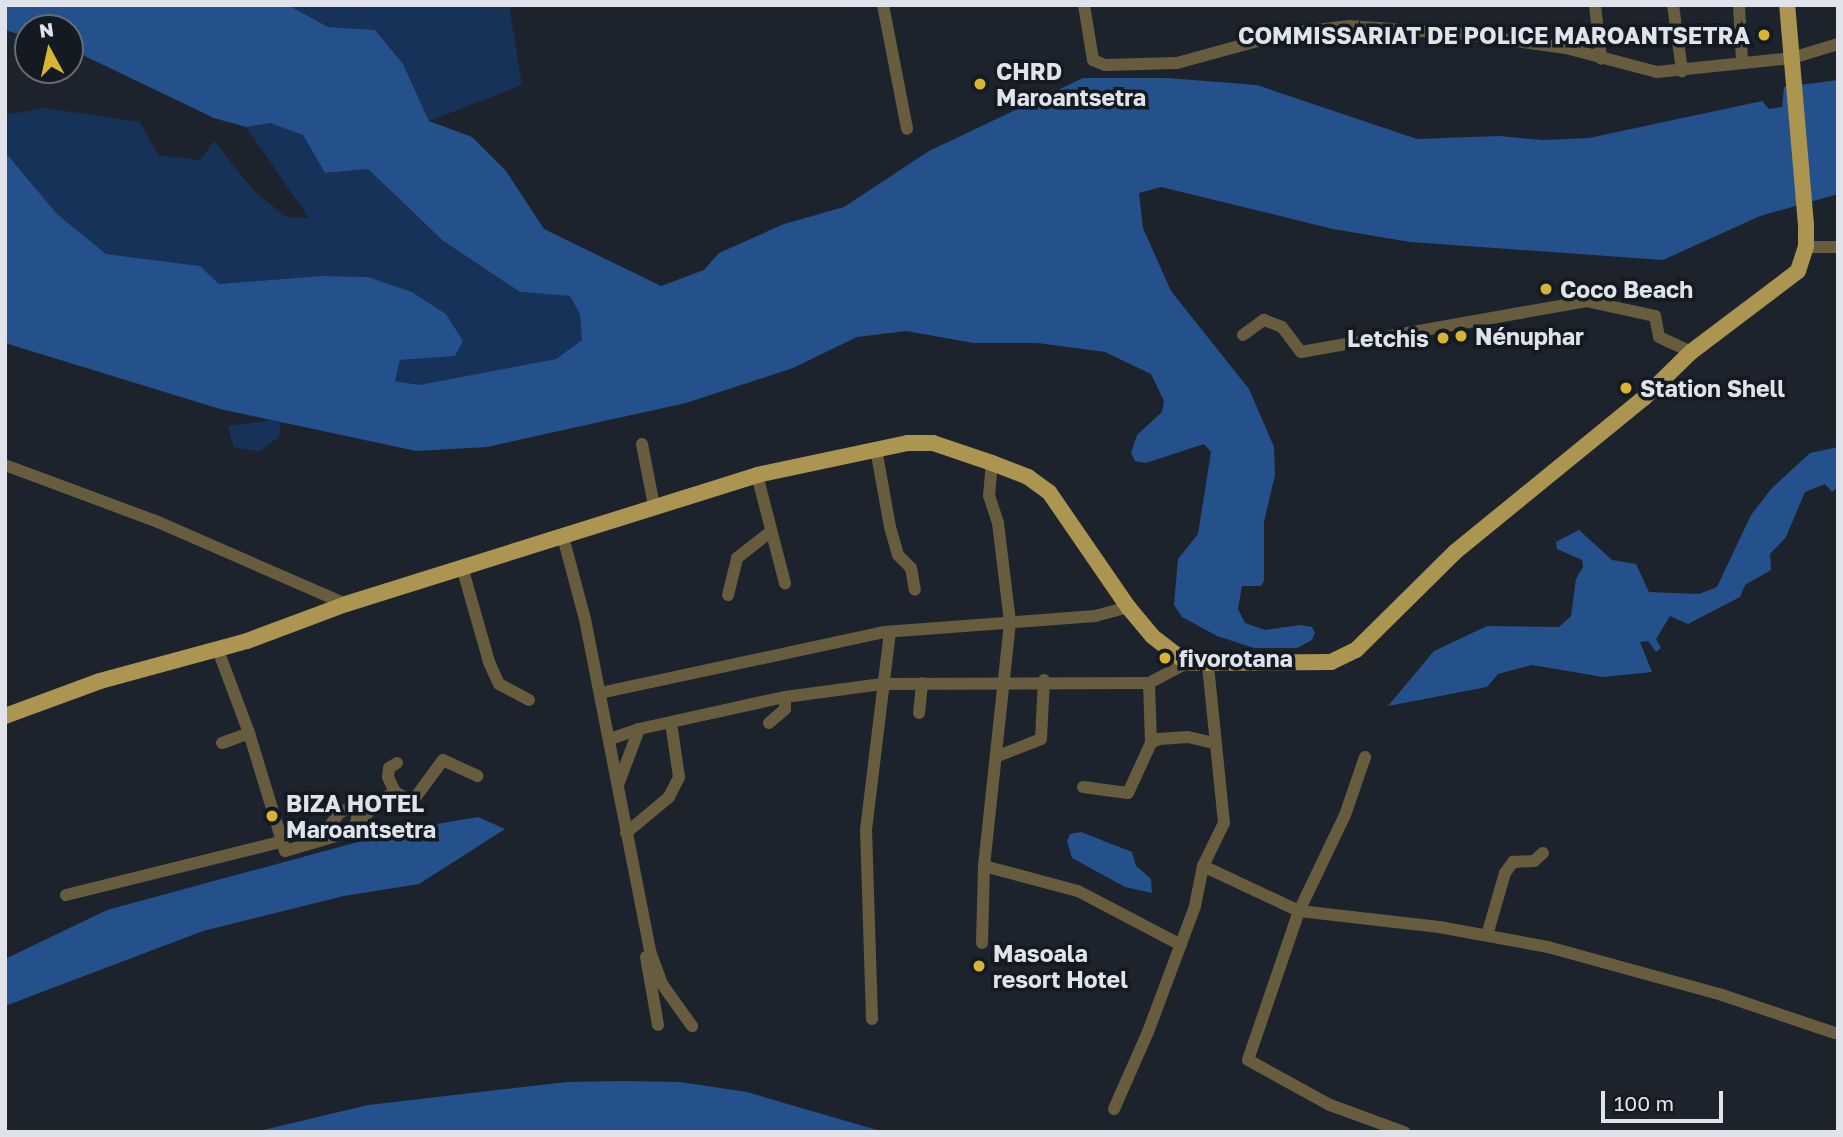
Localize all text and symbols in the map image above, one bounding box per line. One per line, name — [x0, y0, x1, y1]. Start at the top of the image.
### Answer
north arrow — [14, 14, 84, 84]
text: N — [38, 17, 55, 42]
place label: COMMISSARIAT DE POLICE MAROANTSETRA — [1238, 21, 1750, 49]
marker: COMMISSARIAT DE POLICE MAROANTSETRA — [1756, 27, 1772, 43]
place label: CHRD Maroantsetra — [996, 57, 1146, 111]
marker: CHRD Maroantsetra — [970, 74, 990, 94]
place label: Coco Beach — [1560, 275, 1693, 303]
marker: Coco Beach — [1538, 281, 1554, 297]
place label: Nénuphar — [1475, 322, 1584, 350]
place label: Letchis — [1347, 324, 1429, 352]
marker: Nénuphar — [1453, 328, 1469, 344]
marker: Letchis — [1435, 330, 1451, 346]
place label: Station Shell — [1640, 374, 1785, 402]
marker: Station Shell — [1618, 380, 1634, 396]
place label: fivorotana — [1179, 644, 1293, 672]
marker: fivorotana — [1157, 650, 1173, 666]
place label: BIZA HOTEL Maroantsetra — [286, 789, 436, 843]
marker: BIZA HOTEL Maroantsetra — [264, 808, 280, 824]
place label: Masoala resort Hotel — [993, 939, 1128, 993]
marker: Masoala resort Hotel — [971, 958, 987, 974]
scale bar — [1605, 1078, 1728, 1122]
text: 100 m — [1614, 1090, 1674, 1116]

